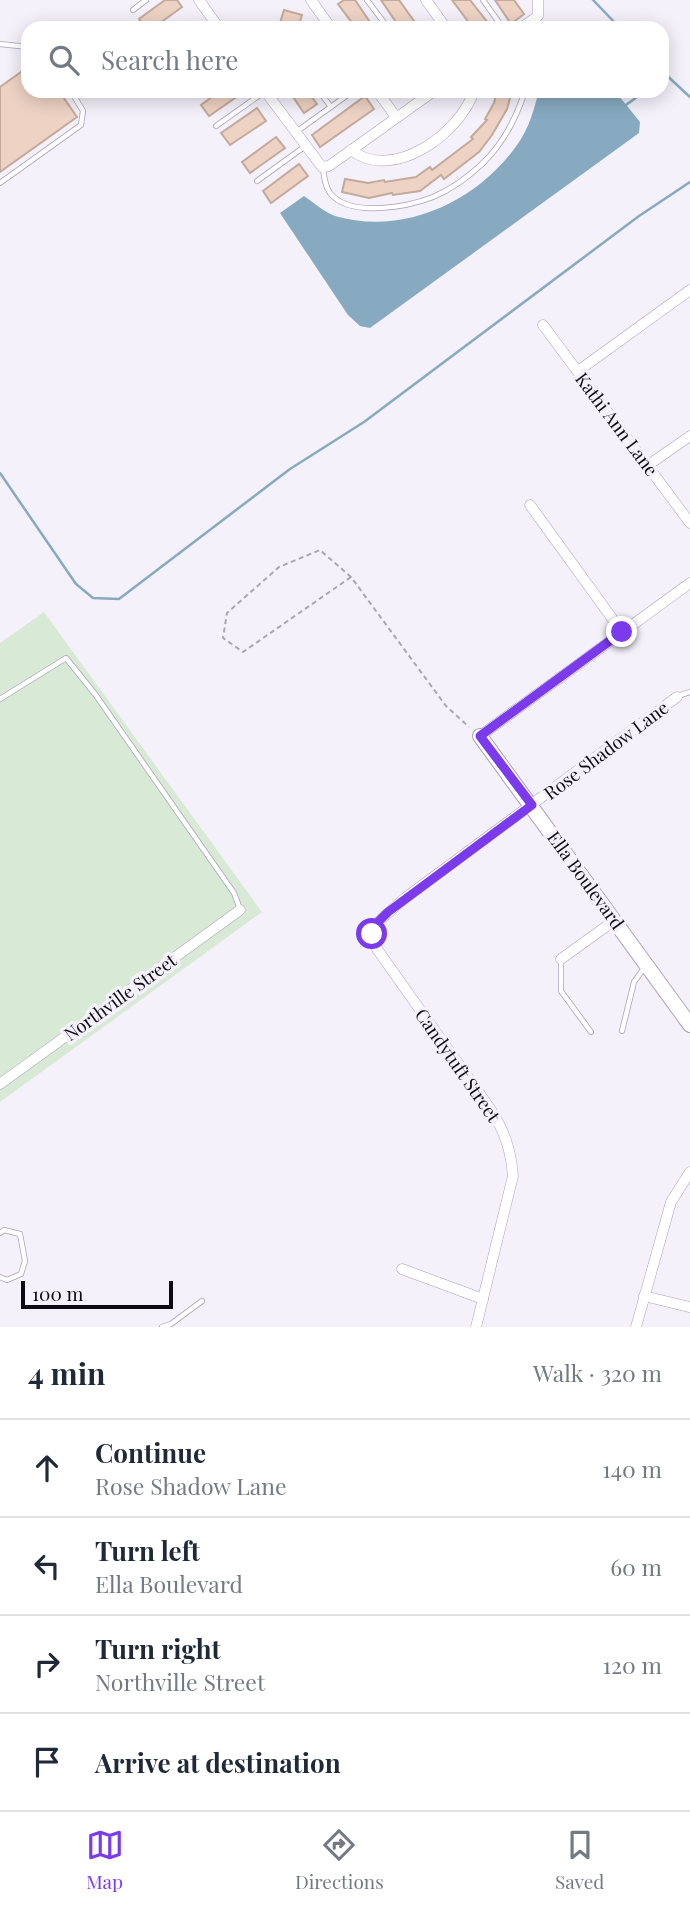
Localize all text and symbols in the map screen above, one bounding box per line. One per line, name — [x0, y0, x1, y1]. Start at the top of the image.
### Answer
search box — [21, 21, 669, 98]
icon: search — [45, 41, 83, 79]
text: Search here — [101, 42, 238, 77]
street label: Kathi Ann Lane — [570, 367, 664, 481]
route end — [606, 616, 637, 647]
street label: Rose Shadow Lane — [539, 695, 673, 805]
street label: Ella Boulevard — [542, 826, 630, 934]
route start — [356, 918, 387, 949]
street label: Northville Street — [59, 948, 181, 1046]
street label: Candytuft Street — [410, 1004, 506, 1127]
scale bar — [21, 1278, 173, 1310]
text: 100 m — [32, 1280, 83, 1306]
text: 4 min — [28, 1353, 106, 1393]
text: Walk · 320 m — [533, 1357, 662, 1388]
text: Continue — [95, 1435, 206, 1470]
icon: ahead — [28, 1449, 66, 1487]
text: 140 m — [602, 1453, 662, 1484]
text: Rose Shadow Lane — [95, 1470, 287, 1501]
text: Turn left — [95, 1533, 200, 1568]
icon: left — [28, 1547, 66, 1585]
text: 60 m — [610, 1551, 662, 1582]
text: Ella Boulevard — [95, 1568, 243, 1599]
text: Turn right — [95, 1631, 221, 1666]
icon: right — [28, 1645, 66, 1683]
text: 120 m — [603, 1649, 662, 1680]
text: Northville Street — [95, 1666, 265, 1697]
icon: arrive — [28, 1743, 66, 1781]
text: Arrive at destination — [95, 1745, 341, 1780]
tab: Map — [86, 1826, 124, 1894]
tab: Directions — [295, 1826, 384, 1894]
tab: Saved — [555, 1826, 604, 1894]

